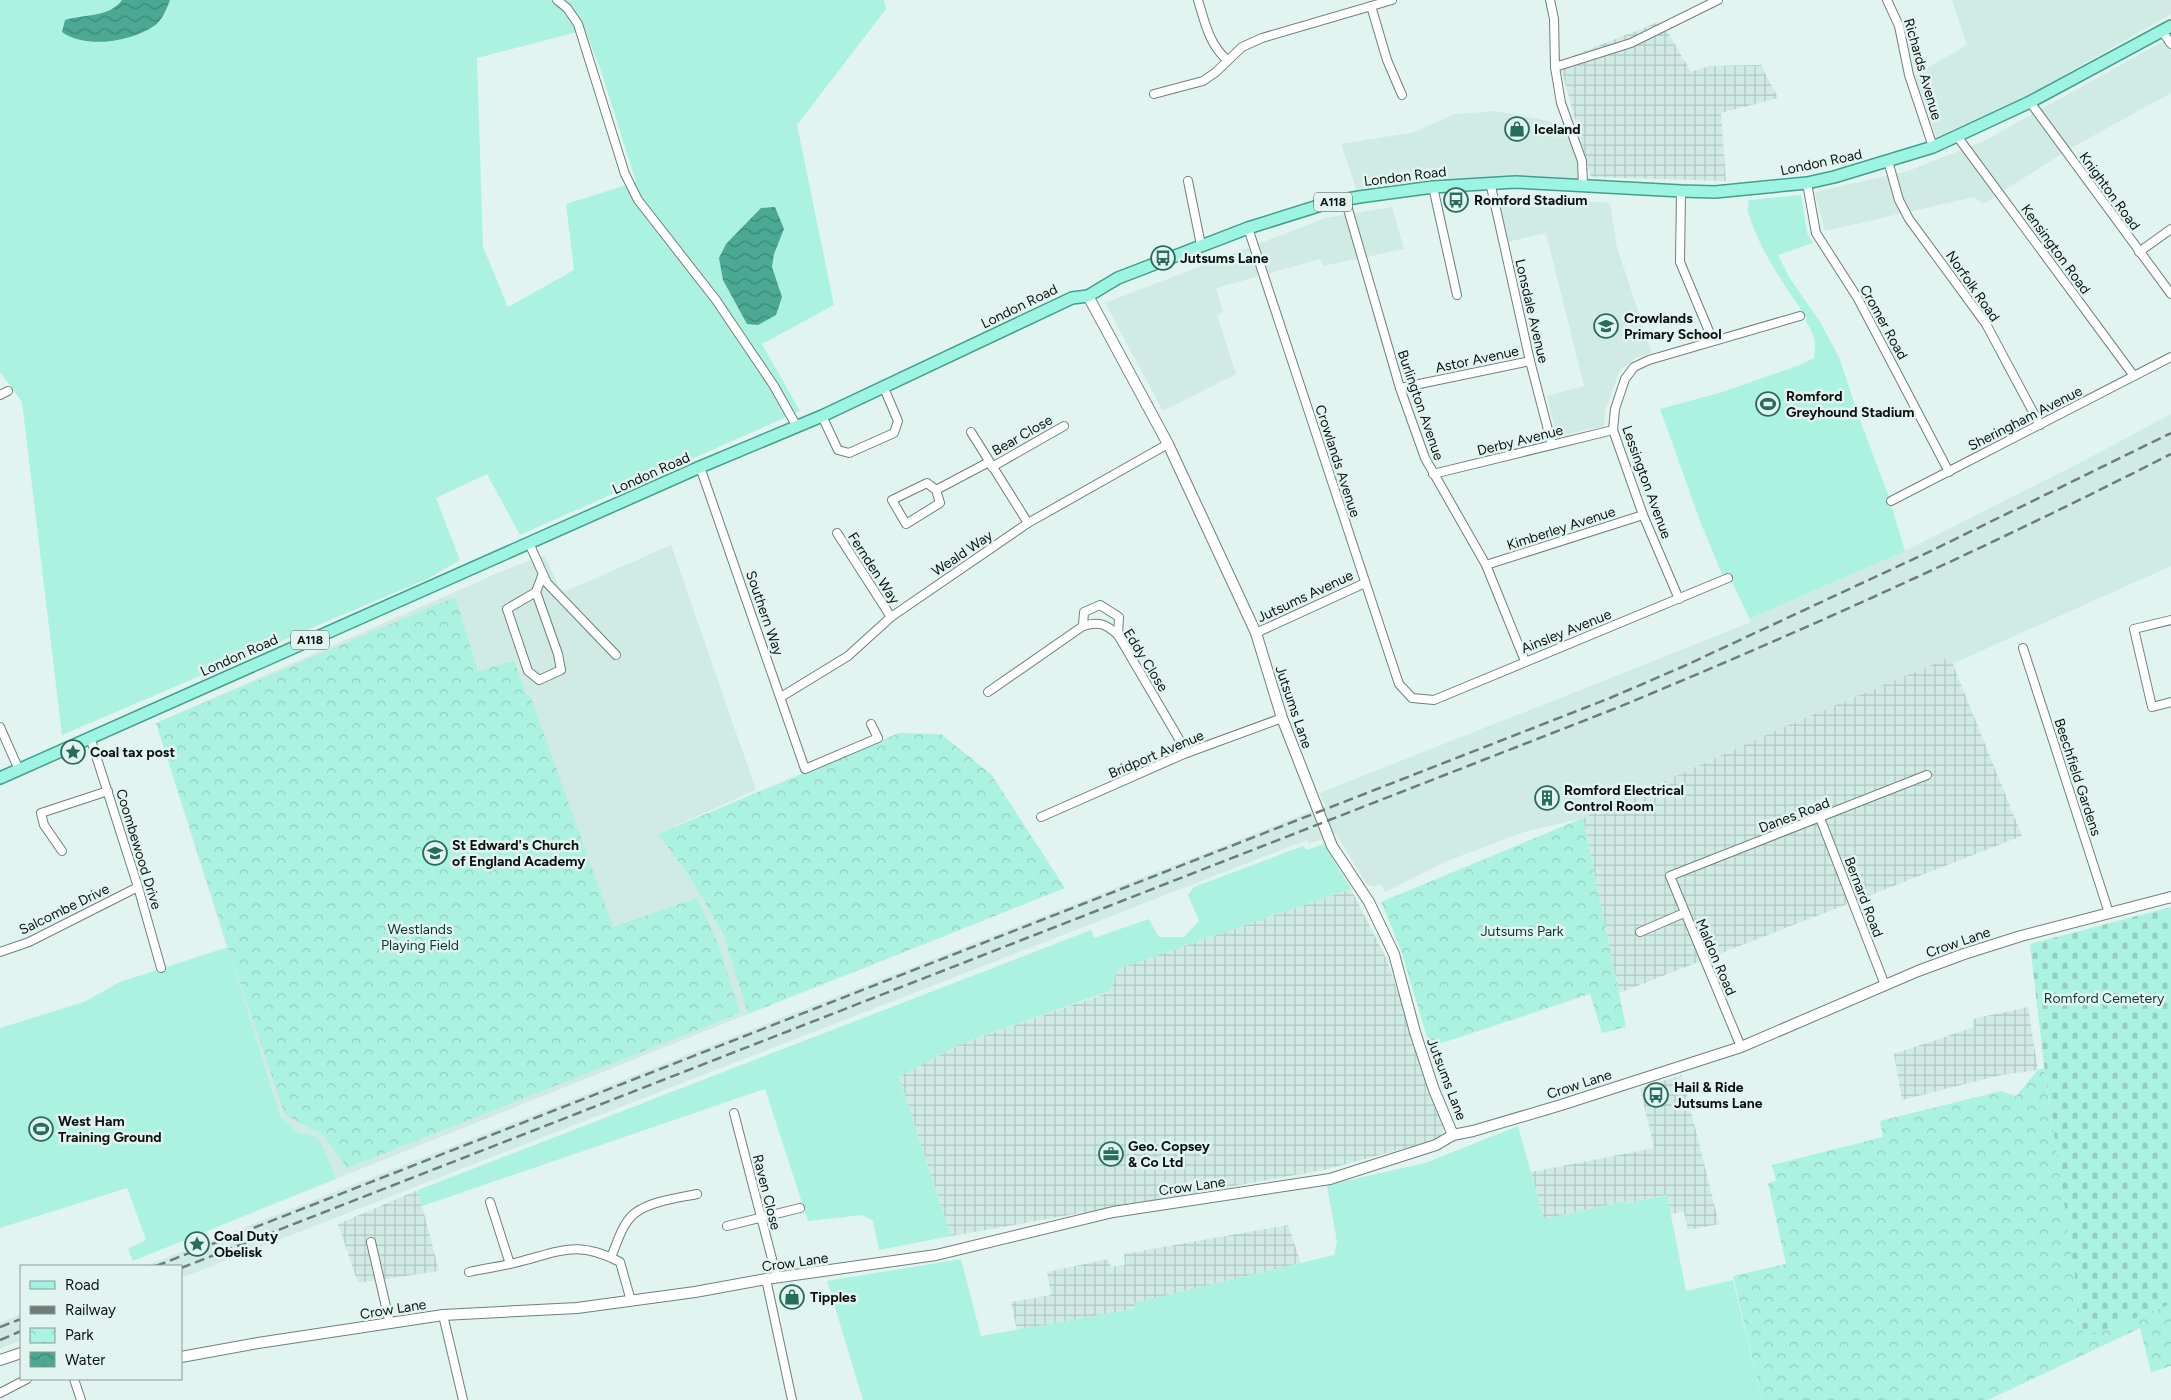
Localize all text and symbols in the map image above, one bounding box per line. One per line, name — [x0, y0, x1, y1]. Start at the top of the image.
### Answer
street label: Richards Avenue — [1900, 16, 1945, 122]
shop icon: Iceland — [1504, 116, 1530, 142]
place label: Iceland — [1534, 121, 1581, 138]
street label: London Road — [1779, 146, 1863, 179]
street label: Knighton Road — [2076, 149, 2144, 234]
street label: London Road — [1363, 163, 1447, 190]
bus stop icon: Romford Stadium — [1443, 187, 1469, 213]
road number: A118 — [1314, 192, 1352, 212]
place label: Romford Stadium — [1474, 192, 1587, 209]
street label: Kensington Road — [2017, 201, 2094, 297]
bus stop icon: Jutsums Lane — [1150, 245, 1176, 271]
street label: Norfolk Road — [1942, 248, 2003, 325]
place label: Jutsums Lane — [1180, 250, 1269, 267]
street label: Lonsdale Avenue — [1511, 257, 1552, 365]
street label: London Road — [978, 281, 1060, 332]
street label: Cromer Road — [1856, 282, 1911, 363]
place label: Crowlands Primary School — [1624, 310, 1722, 343]
school or university icon: Crowlands Primary School — [1593, 313, 1619, 339]
street label: Astor Avenue — [1434, 342, 1521, 377]
street label: Burlington Avenue — [1394, 348, 1447, 463]
street label: Sheringham Avenue — [1965, 382, 2085, 455]
place label: Romford Greyhound Stadium — [1786, 388, 1915, 421]
sports icon: Romford Greyhound Stadium — [1755, 391, 1781, 417]
street label: Crowlands Avenue — [1311, 403, 1364, 520]
street label: Bear Close — [989, 411, 1056, 460]
street label: Derby Avenue — [1475, 421, 1565, 459]
street label: Lessington Avenue — [1618, 423, 1675, 541]
street label: London Road — [610, 449, 693, 498]
street label: Kimberley Avenue — [1505, 503, 1618, 554]
street label: Weald Way — [929, 527, 996, 580]
street label: Fernden Way — [844, 529, 903, 608]
street label: Jutsums Avenue — [1255, 567, 1356, 626]
street label: Southern Way — [742, 569, 787, 658]
street label: Ainsley Avenue — [1519, 606, 1614, 657]
street label: Eddy Close — [1120, 626, 1172, 695]
road number: A118 — [291, 630, 329, 650]
street label: London Road — [198, 631, 281, 680]
street label: Jutsums Lane — [1271, 664, 1316, 751]
street label: Beechfield Gardens — [2050, 716, 2105, 838]
street label: Bridport Avenue — [1106, 727, 1207, 782]
place icon: Coal tax post — [60, 739, 86, 765]
place label: Coal tax post — [90, 744, 175, 761]
place label: Romford Electrical Control Room — [1564, 782, 1684, 815]
building icon: Romford Electrical Control Room — [1534, 785, 1560, 811]
street label: Coombewood Drive — [112, 787, 165, 912]
street label: Danes Road — [1756, 794, 1832, 837]
place label: St Edward's Church of England Academy — [452, 837, 586, 870]
school or university icon: St Edward's Church of England Academy — [422, 840, 448, 866]
street label: Bernard Road — [1840, 855, 1887, 940]
street label: Salcombe Drive — [16, 880, 112, 939]
street label: Maldon Road — [1692, 916, 1739, 998]
park label: Westlands Playing Field — [381, 921, 459, 954]
park label: Jutsums Park — [1480, 923, 1564, 940]
street label: Crow Lane — [1924, 923, 1993, 961]
park label: Romford Cemetery — [2044, 990, 2165, 1007]
street label: Jutsums Lane — [1423, 1036, 1470, 1123]
street label: Crow Lane — [1545, 1066, 1614, 1103]
place label: Hail & Ride Jutsums Lane — [1674, 1079, 1763, 1112]
bus stop icon: Hail & Ride Jutsums Lane — [1643, 1082, 1669, 1108]
place label: West Ham Training Ground — [58, 1113, 161, 1146]
sports icon: West Ham Training Ground — [28, 1116, 54, 1142]
place label: Geo. Copsey & Co Ltd — [1128, 1138, 1211, 1171]
office icon: Geo. Copsey & Co Ltd — [1098, 1141, 1124, 1167]
street label: Raven Close — [749, 1153, 784, 1232]
street label: Crow Lane — [1158, 1173, 1227, 1200]
place label: Coal Duty Obelisk — [214, 1228, 279, 1261]
place icon: Coal Duty Obelisk — [184, 1231, 210, 1257]
street label: Crow Lane — [761, 1249, 830, 1276]
legend — [20, 1265, 182, 1380]
text: Road — [65, 1276, 100, 1294]
shop icon: Tipples — [779, 1284, 805, 1310]
place label: Tipples — [810, 1289, 857, 1306]
street label: Crow Lane — [359, 1296, 428, 1323]
text: Railway — [65, 1301, 116, 1319]
text: Park — [65, 1326, 94, 1344]
text: Water — [65, 1351, 105, 1369]

